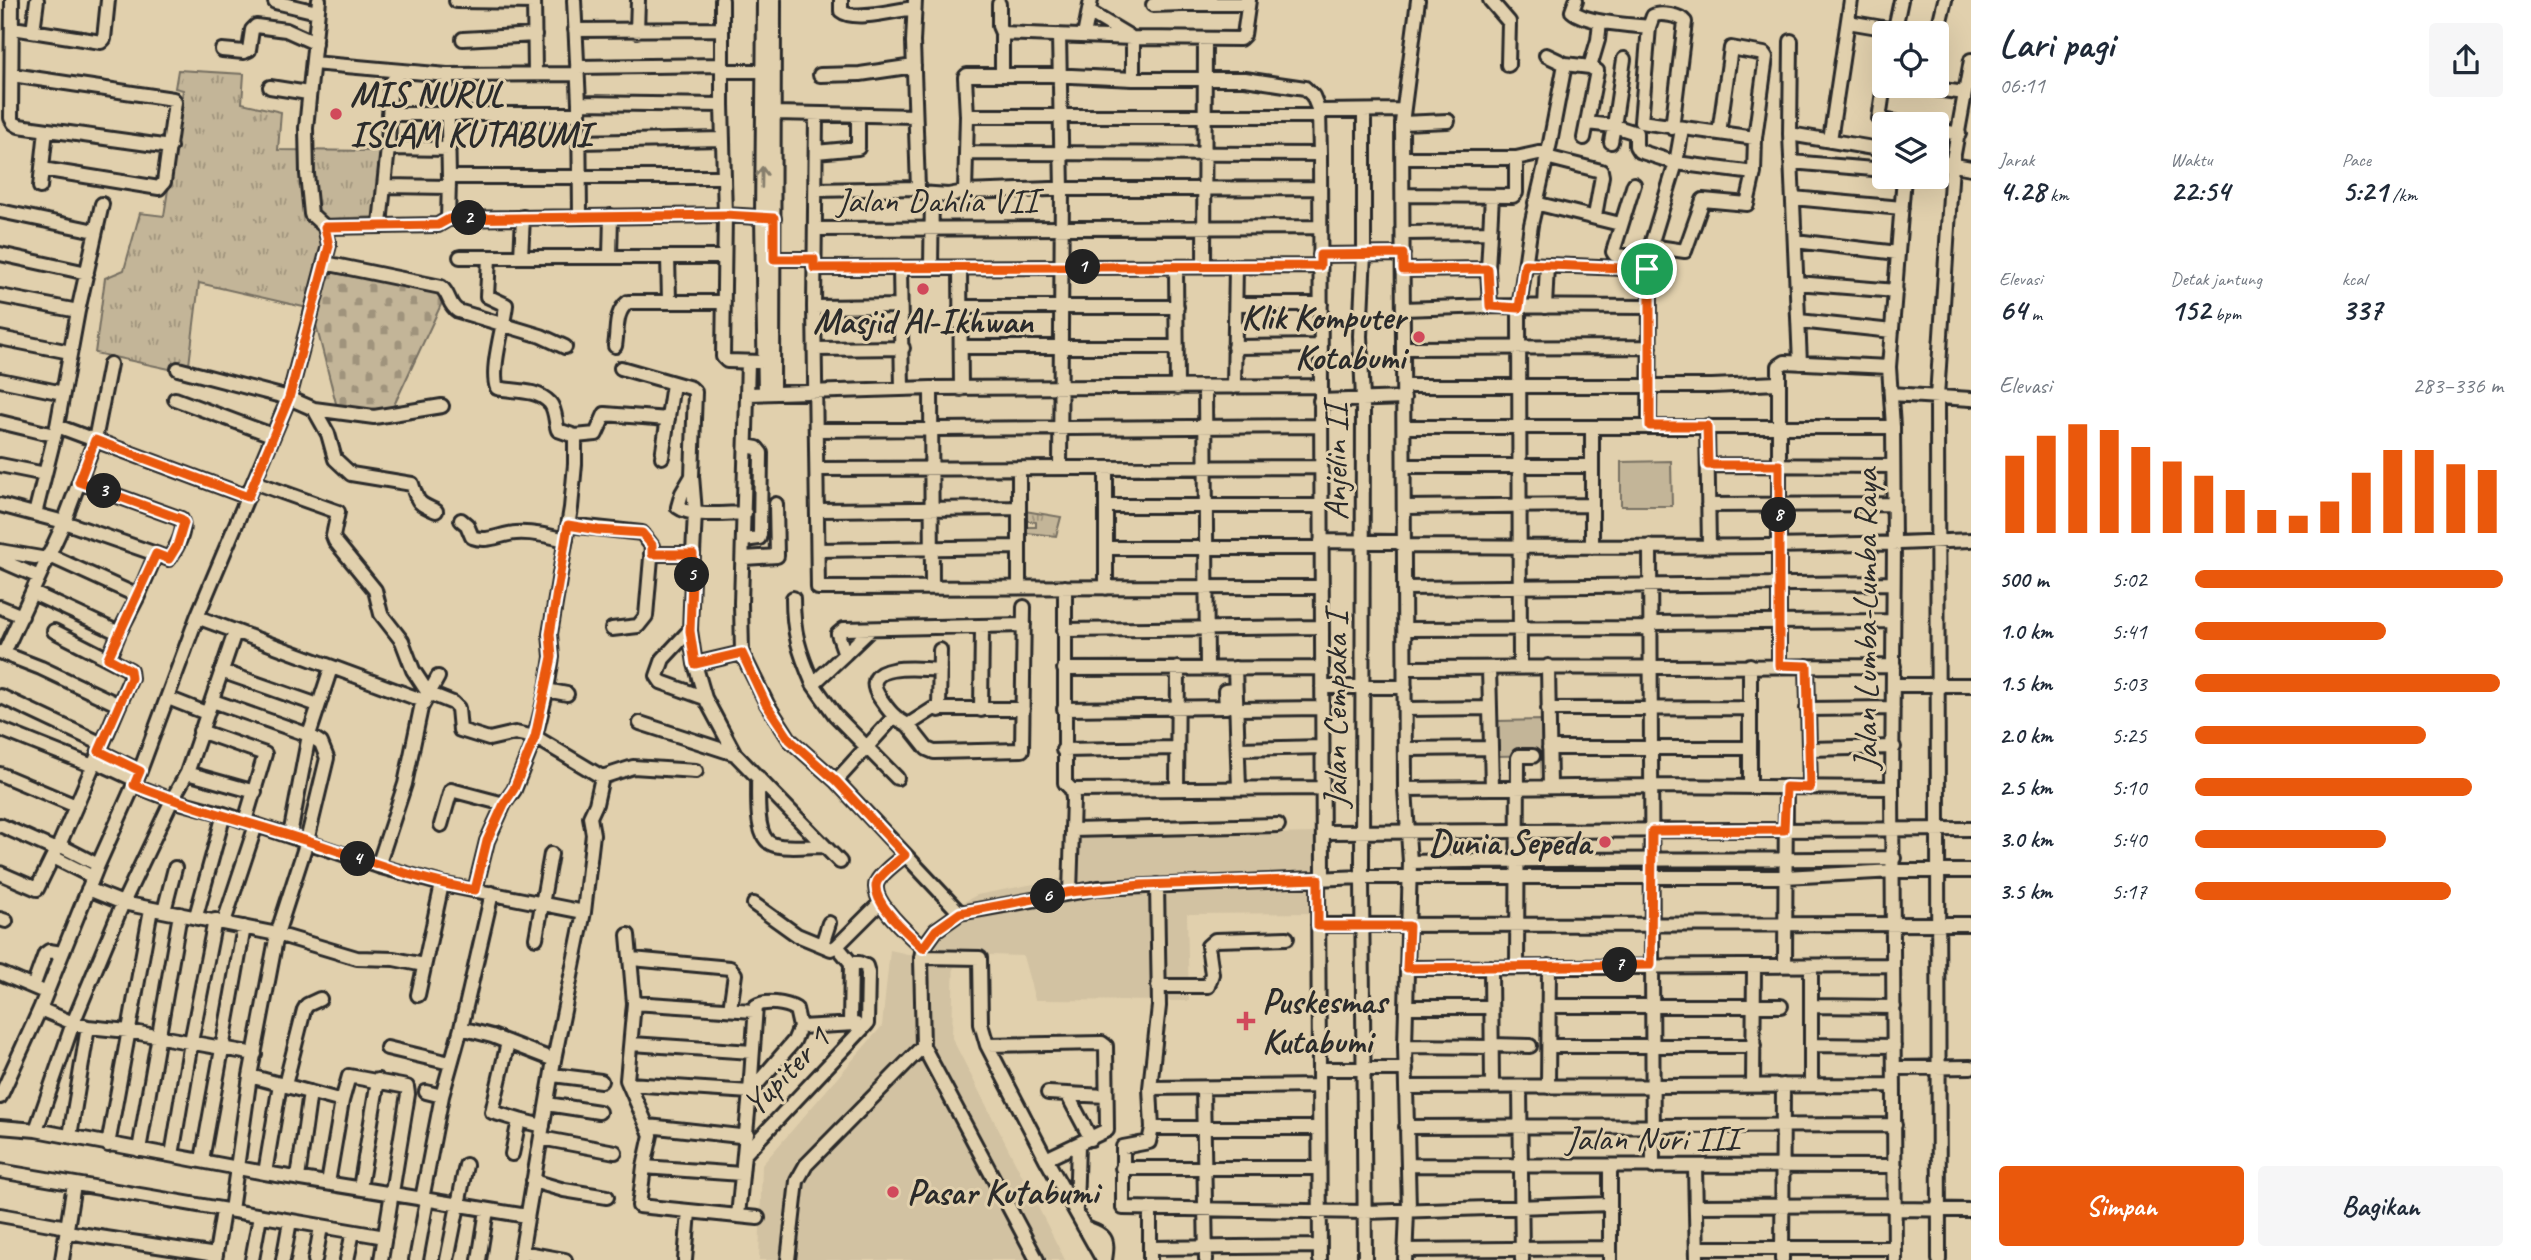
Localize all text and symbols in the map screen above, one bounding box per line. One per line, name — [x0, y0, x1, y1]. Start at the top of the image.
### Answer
map controls — [1872, 21, 1949, 189]
button: locate — [1872, 21, 1949, 98]
text: Lari pagi — [1999, 21, 2114, 68]
button: share — [2429, 23, 2503, 97]
text: 06:11 — [1999, 71, 2045, 100]
place label: MIS NURUL ISLAM KUTABUMI — [350, 72, 597, 157]
marker: MIS NURUL ISLAM KUTABUMI — [328, 106, 344, 122]
button: layers — [1872, 112, 1949, 189]
text: Jarak — [1999, 148, 2034, 172]
text: Waktu — [2170, 148, 2213, 172]
text: Pace — [2342, 148, 2371, 172]
one-way arrow — [756, 166, 769, 189]
text: 4.28 — [1999, 172, 2045, 210]
text: 22:54 — [2170, 172, 2230, 210]
text: 5:21 — [2342, 172, 2388, 210]
street label: Jalan Dahlia VII — [834, 178, 1045, 223]
text: km — [2045, 183, 2069, 207]
text: /km — [2388, 183, 2417, 207]
pin: 2 — [452, 200, 486, 235]
text: 2 — [464, 205, 473, 229]
pin — [1617, 239, 1677, 299]
pin: 1 — [1066, 250, 1100, 284]
icon: arrive — [1628, 250, 1666, 288]
text: 1 — [1078, 254, 1087, 278]
text: Elevasi — [1999, 267, 2042, 291]
text: Detak jantung — [2170, 267, 2262, 291]
text: kcal — [2342, 267, 2367, 291]
marker: Masjid Al-Ikhwan — [915, 281, 931, 297]
text: 64 — [1999, 291, 2027, 329]
text: 152 — [2170, 291, 2210, 329]
text: 337 — [2342, 291, 2382, 329]
place label: Klik Komputer Kotabumi — [1241, 295, 1409, 380]
place label: Masjid Al-Ikhwan — [813, 299, 1034, 344]
text: m — [2027, 302, 2042, 326]
text: bpm — [2210, 302, 2241, 326]
marker: Klik Komputer Kotabumi — [1411, 329, 1427, 345]
text: Elevasi — [1999, 371, 2052, 400]
text: 283–336 m — [2412, 371, 2503, 400]
street label: Anjelin II — [1313, 397, 1358, 520]
street label: Jalan Lumba-Lumba Raya — [1843, 465, 1888, 772]
pin: 3 — [86, 474, 122, 508]
text: 3 — [99, 478, 108, 502]
pin: 8 — [1762, 498, 1796, 532]
text: 8 — [1774, 502, 1783, 526]
pin: 5 — [674, 558, 710, 592]
text: 5 — [687, 562, 696, 586]
text: 500 m — [1999, 565, 2048, 594]
text: 5:02 — [2111, 565, 2147, 594]
street label: Jalan Cempaka I — [1313, 604, 1358, 810]
text: 1.0 km — [1999, 617, 2053, 646]
text: 5:41 — [2111, 617, 2147, 646]
text: 1.5 km — [1999, 669, 2052, 698]
text: 5:03 — [2111, 669, 2147, 698]
text: 2.0 km — [1999, 721, 2053, 750]
text: 5:25 — [2111, 721, 2147, 750]
text: 2.5 km — [1999, 773, 2052, 802]
text: 5:10 — [2111, 773, 2147, 802]
place label: Dunia Sepeda — [1429, 820, 1594, 865]
text: 3.0 km — [1999, 825, 2053, 854]
text: 5:40 — [2111, 825, 2147, 854]
marker: Dunia Sepeda — [1597, 834, 1613, 850]
pin: 4 — [340, 842, 376, 876]
text: 4 — [353, 846, 362, 870]
text: 3.5 km — [1999, 877, 2052, 906]
text: 5:17 — [2111, 877, 2147, 906]
pin: 6 — [1030, 878, 1066, 914]
text: 6 — [1043, 883, 1052, 907]
pin: 7 — [1602, 948, 1638, 982]
text: 7 — [1615, 952, 1624, 976]
place label: Puskesmas Kutabumi — [1262, 979, 1390, 1064]
marker: Puskesmas Kutabumi — [1236, 1011, 1256, 1031]
street label: Yupiter 1 — [732, 1015, 841, 1125]
street label: Jalan Nuri III — [1564, 1116, 1745, 1161]
button: Simpan — [1999, 1166, 2244, 1246]
button: Bagikan — [2258, 1166, 2503, 1246]
place label: Pasar Kutabumi — [907, 1170, 1103, 1215]
marker: Pasar Kutabumi — [885, 1184, 901, 1200]

